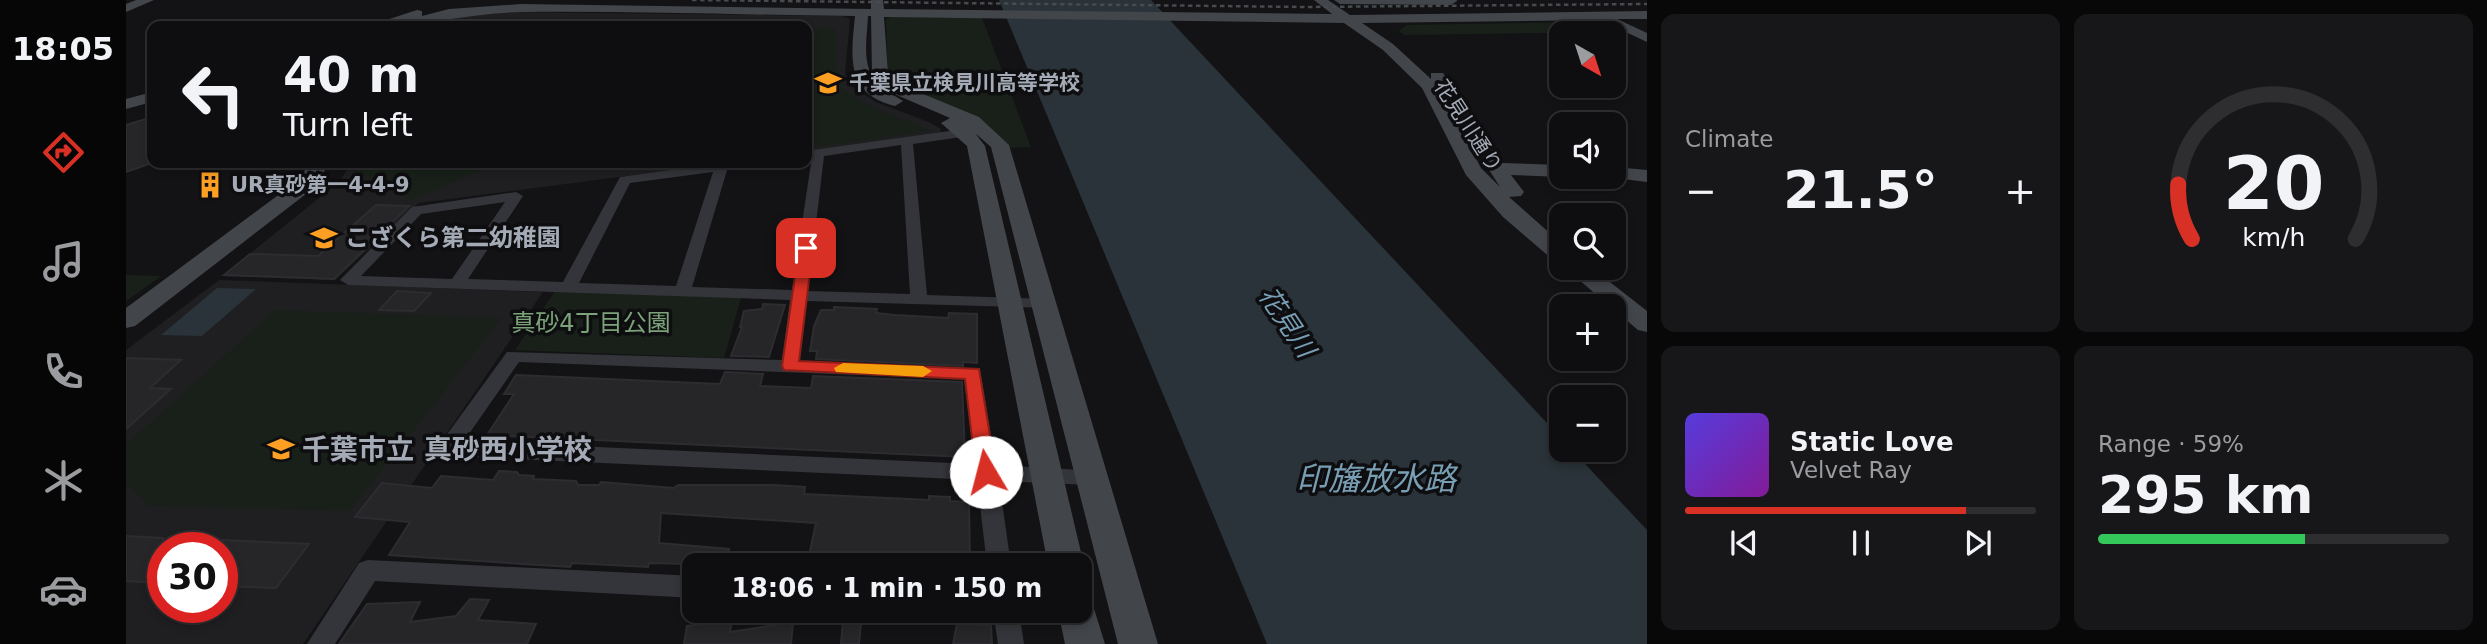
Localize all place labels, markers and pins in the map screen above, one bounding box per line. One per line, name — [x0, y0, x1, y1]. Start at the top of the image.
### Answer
school or university icon: 千葉県立検見川高等学校 — [813, 68, 843, 98]
place label: 千葉県立検見川高等学校 — [849, 71, 1080, 95]
building icon: UR真砂第一4-4-9 — [195, 170, 225, 200]
place label: UR真砂第一4-4-9 — [231, 173, 410, 197]
pin — [776, 218, 836, 278]
school or university icon: こざくら第二幼稚園 — [309, 223, 339, 253]
place label: こざくら第二幼稚園 — [345, 224, 561, 252]
place label: 千葉市立 真砂西小学校 — [302, 433, 592, 466]
school or university icon: 千葉市立 真砂西小学校 — [266, 434, 296, 464]

